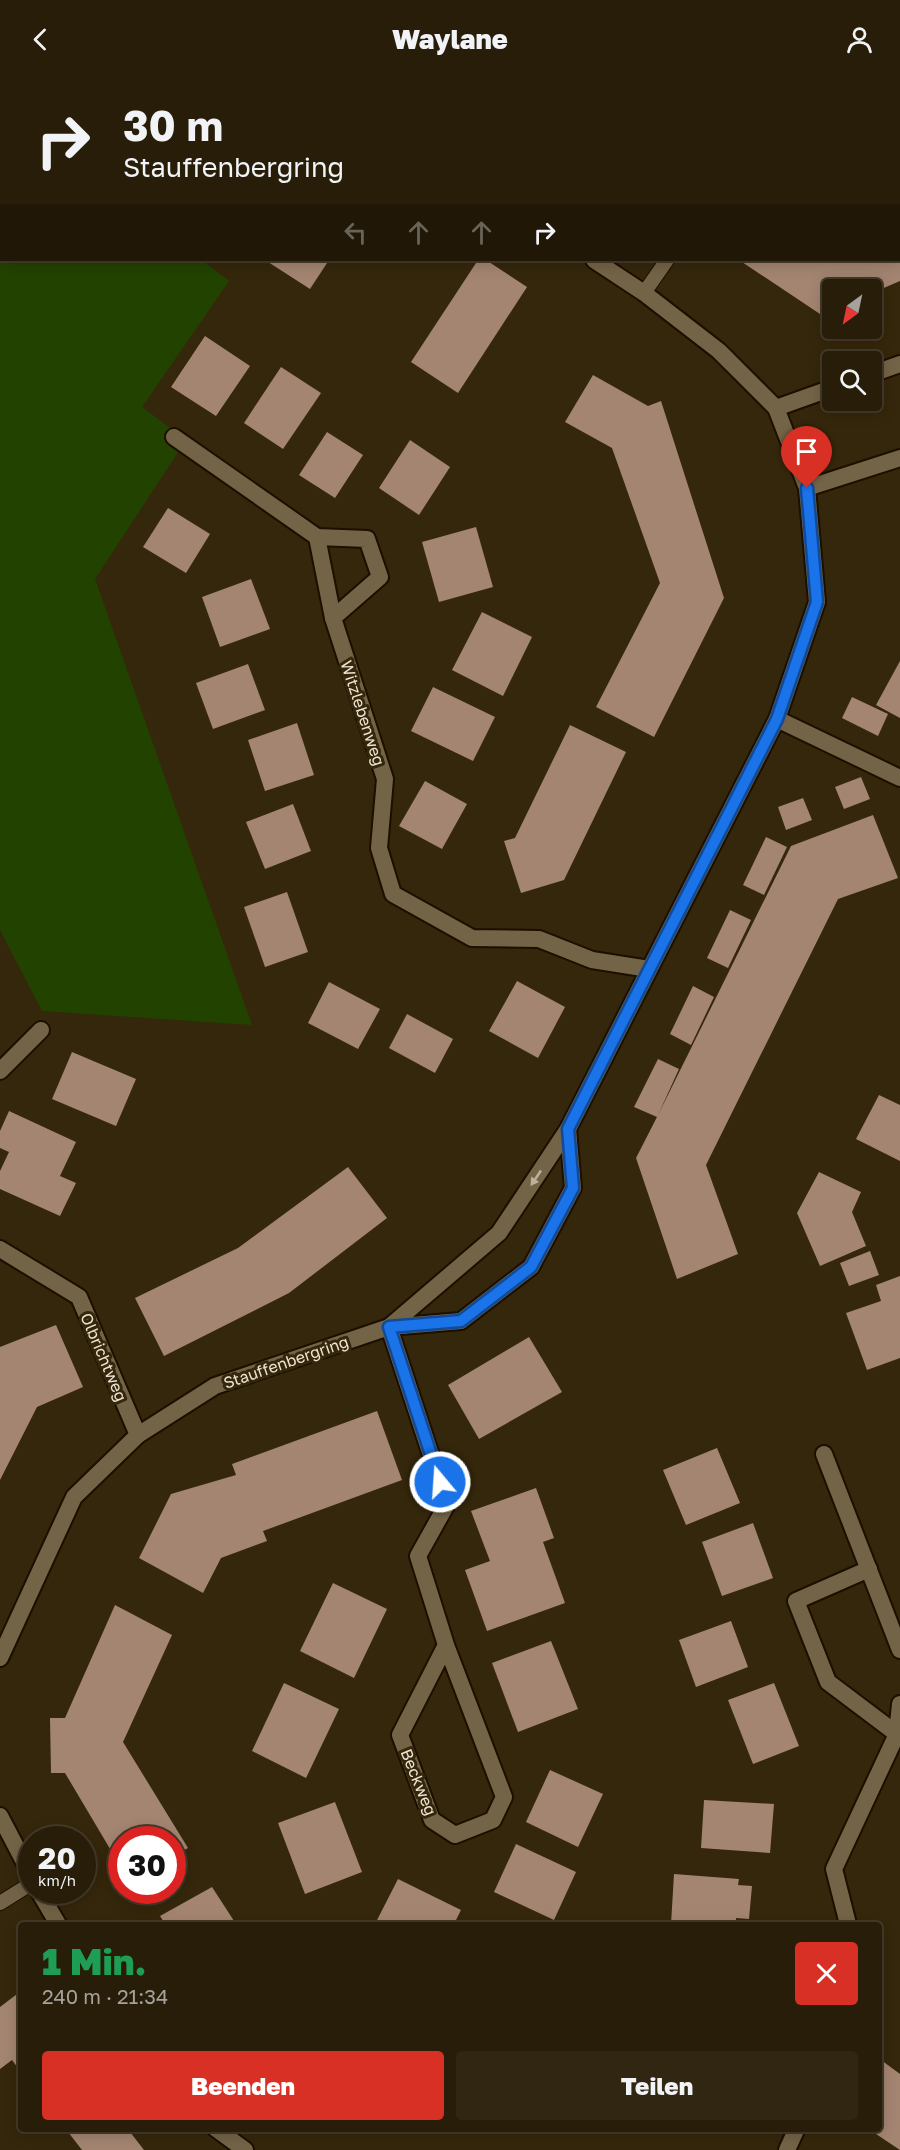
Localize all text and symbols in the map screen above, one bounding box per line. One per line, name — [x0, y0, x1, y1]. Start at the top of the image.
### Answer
icon: back — [24, 23, 57, 56]
text: Waylane — [392, 23, 508, 55]
icon: person — [843, 23, 876, 56]
text: 30 m — [123, 100, 223, 150]
icon: right — [24, 102, 102, 180]
text: Stauffenbergring — [123, 151, 344, 183]
icon: left — [339, 216, 372, 249]
icon: ahead — [402, 216, 435, 249]
icon: ahead — [465, 216, 498, 249]
icon: right — [528, 216, 561, 249]
north arrow — [822, 279, 882, 339]
map controls — [822, 279, 882, 411]
button: search — [822, 351, 882, 411]
pin — [781, 426, 832, 488]
icon: arrive — [790, 435, 823, 468]
street label: Witzlebenweg — [337, 658, 389, 768]
one-way arrow — [531, 1170, 542, 1186]
street label: Olbrichtweg — [76, 1310, 132, 1404]
street label: Stauffenbergring — [221, 1331, 351, 1393]
position arrow — [408, 1450, 472, 1514]
street label: Beckweg — [397, 1746, 441, 1818]
speed limit sign: 30 — [108, 1826, 186, 1904]
text: 20 — [38, 1840, 76, 1876]
text: km/h — [38, 1871, 76, 1889]
text: 1 Min. — [42, 1940, 146, 1983]
button: close — [795, 1942, 858, 2005]
text: 240 m · 21:34 — [42, 1984, 168, 2008]
button: Beenden — [42, 2051, 444, 2120]
button: Teilen — [456, 2051, 858, 2120]

